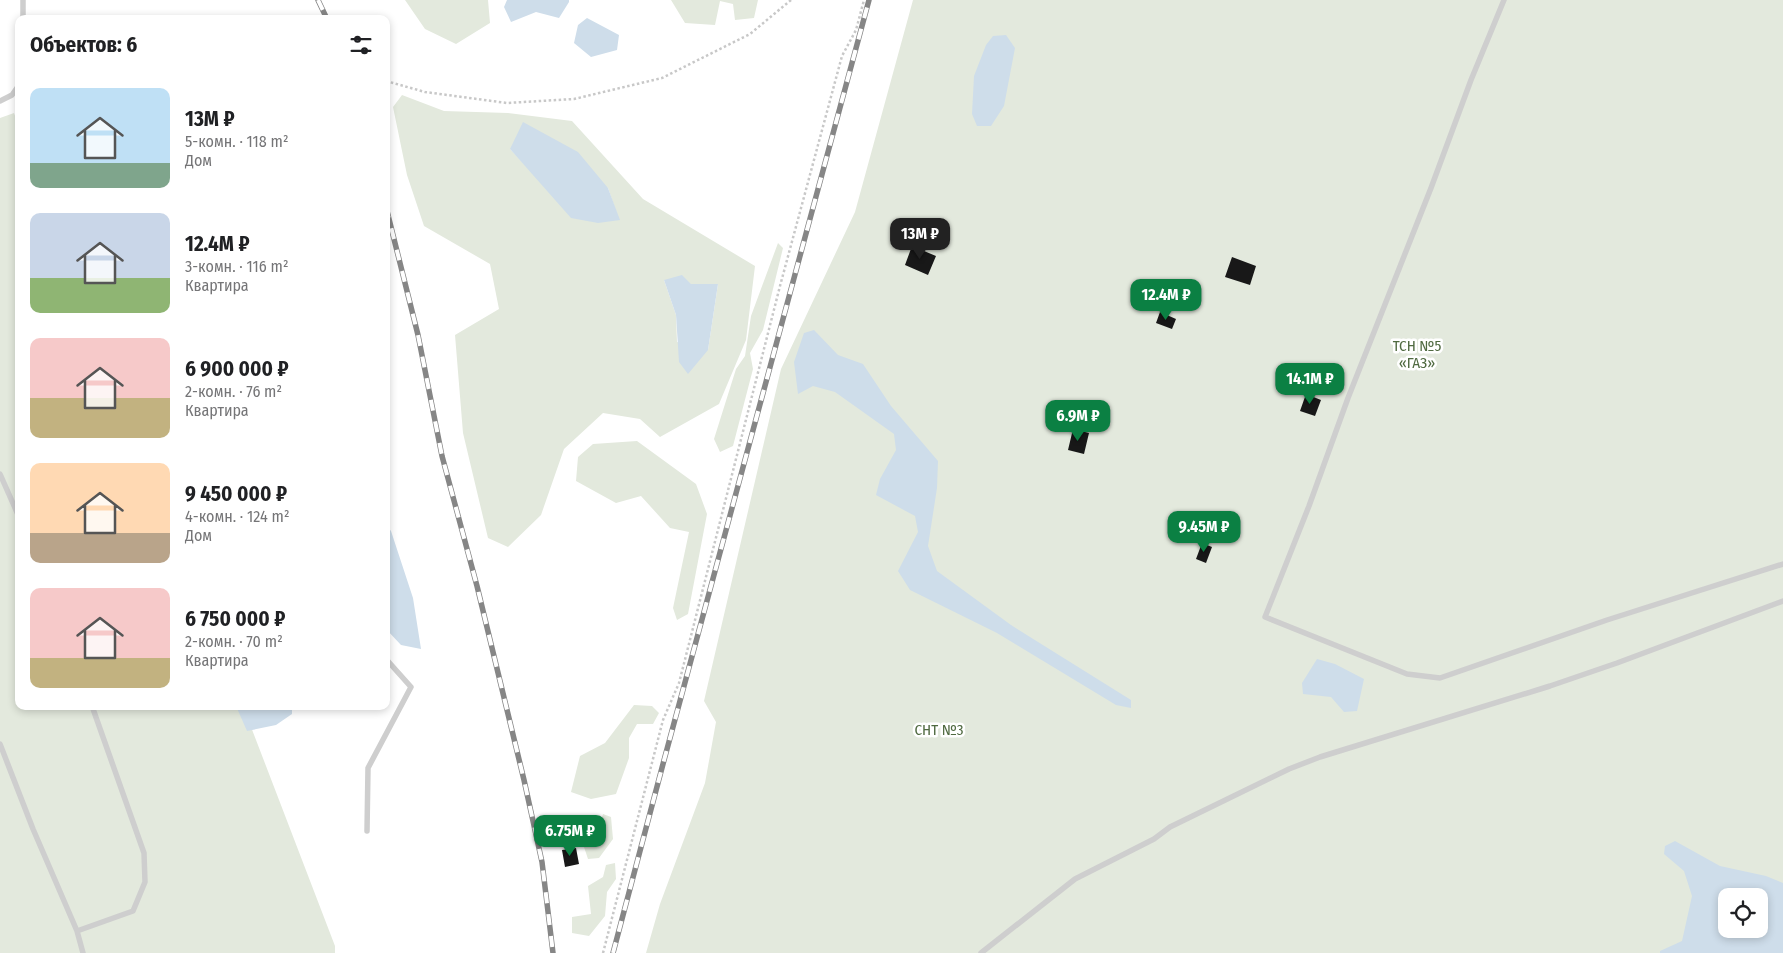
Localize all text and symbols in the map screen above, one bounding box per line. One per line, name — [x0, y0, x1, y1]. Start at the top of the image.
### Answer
icon: filters — [347, 31, 375, 59]
text: Объектов: 6 — [30, 32, 137, 58]
text: 13M ₽ — [185, 106, 235, 132]
icon: home — [70, 108, 130, 168]
text: 5-комн. · 118 m² — [185, 132, 289, 151]
text: Дом — [185, 151, 212, 170]
pin: 13M ₽ — [885, 218, 955, 260]
text: 13M ₽ — [901, 224, 939, 243]
text: 12.4M ₽ — [185, 231, 250, 257]
icon: home — [70, 233, 130, 293]
text: 3-комн. · 116 m² — [185, 257, 288, 276]
text: Квартира — [185, 276, 249, 295]
pin: 12.4M ₽ — [1120, 278, 1212, 321]
text: 12.4M ₽ — [1141, 285, 1191, 304]
park label: ТСН №5 «ГАЗ» — [1393, 337, 1441, 372]
text: 6 900 000 ₽ — [185, 356, 289, 382]
icon: home — [70, 358, 130, 418]
pin: 14.1M ₽ — [1264, 362, 1356, 405]
text: 14.1M ₽ — [1286, 369, 1334, 388]
text: 2-комн. · 76 m² — [185, 382, 282, 401]
pin: 6.9M ₽ — [1037, 400, 1119, 442]
text: Квартира — [185, 401, 249, 420]
text: 6.9M ₽ — [1056, 406, 1100, 425]
text: 9 450 000 ₽ — [185, 481, 287, 507]
icon: home — [70, 483, 130, 543]
text: 4-комн. · 124 m² — [185, 507, 289, 526]
pin: 9.45M ₽ — [1158, 510, 1250, 553]
text: 9.45M ₽ — [1178, 517, 1230, 536]
text: Дом — [185, 526, 212, 545]
text: 6 750 000 ₽ — [185, 606, 285, 632]
icon: home — [70, 608, 130, 668]
text: 2-комн. · 70 m² — [185, 632, 283, 651]
text: Квартира — [185, 651, 249, 670]
park label: СНТ №3 — [914, 721, 964, 739]
pin: 6.75M ₽ — [524, 814, 616, 857]
text: 6.75M ₽ — [545, 821, 595, 840]
map controls — [1718, 888, 1768, 938]
button: locate — [1718, 888, 1768, 938]

